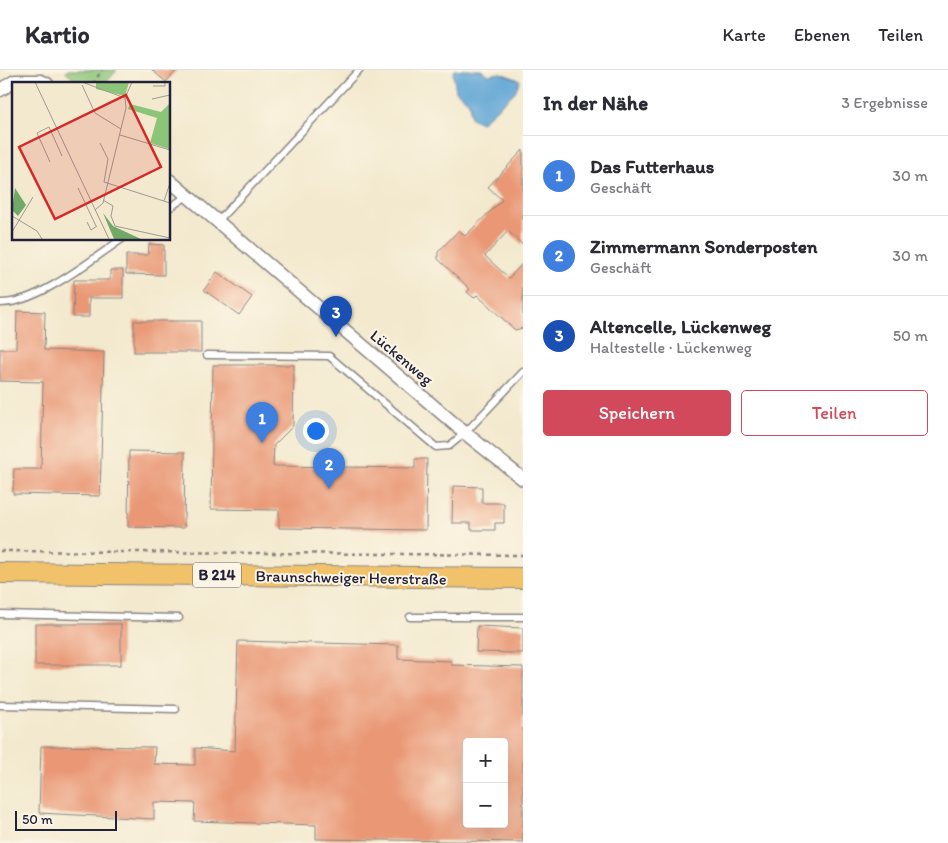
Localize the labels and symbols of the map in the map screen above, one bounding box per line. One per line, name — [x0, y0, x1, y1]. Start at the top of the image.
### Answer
inset map — [12, 82, 170, 240]
pin: 3 — [320, 296, 352, 337]
street label: Lückenweg — [367, 326, 437, 390]
pin: 1 — [246, 402, 278, 443]
your location — [303, 418, 329, 444]
pin: 2 — [313, 448, 345, 489]
road number: B 214 — [193, 562, 241, 588]
street label: Braunschweiger Heerstraße — [255, 566, 447, 589]
scale bar — [15, 808, 118, 831]

